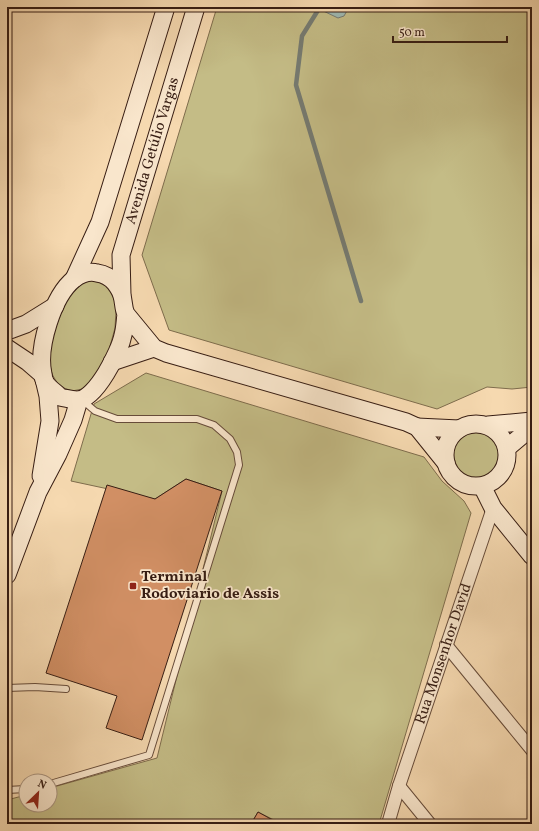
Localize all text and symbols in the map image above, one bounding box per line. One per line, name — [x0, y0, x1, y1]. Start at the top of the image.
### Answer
scale bar — [393, 18, 507, 44]
text: 50 m — [399, 25, 425, 41]
street label: Avenida Getúlio Vargas — [120, 75, 185, 227]
place label: Terminal Rodoviario de Assis — [141, 567, 279, 605]
marker: Terminal Rodoviario de Assis — [128, 581, 138, 591]
street label: Rua Monsenhor David — [410, 581, 477, 727]
north arrow — [18, 773, 58, 813]
text: N — [35, 777, 48, 794]

